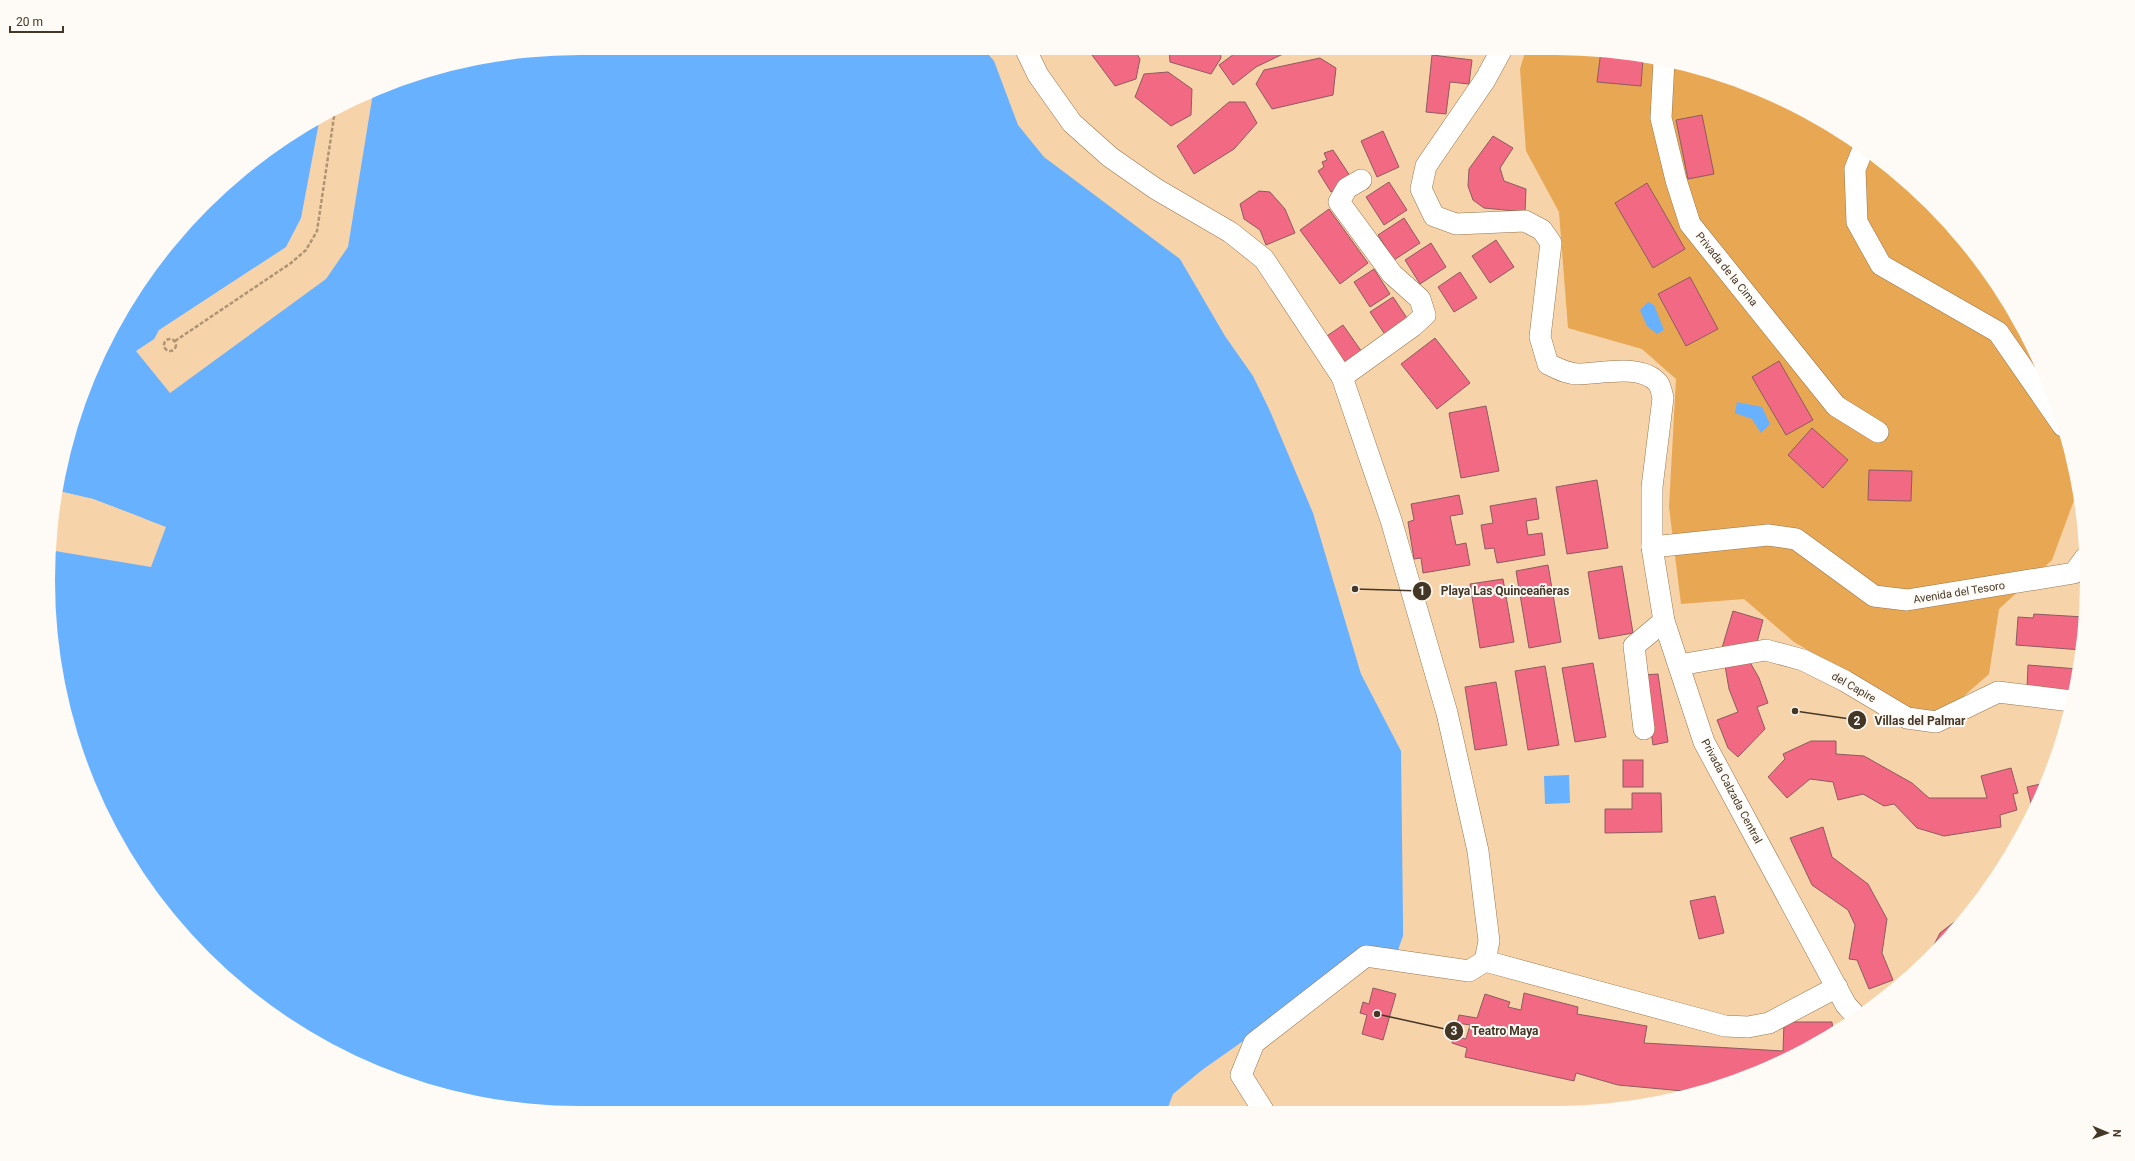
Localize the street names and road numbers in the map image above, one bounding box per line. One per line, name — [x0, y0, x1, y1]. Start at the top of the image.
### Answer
street label: Privada de la Cima — [1693, 230, 1760, 309]
street label: Avenida del Tesoro — [1912, 579, 2006, 606]
street label: del Capire — [1829, 670, 1878, 705]
street label: Privada Calzada Central — [1698, 737, 1765, 846]

